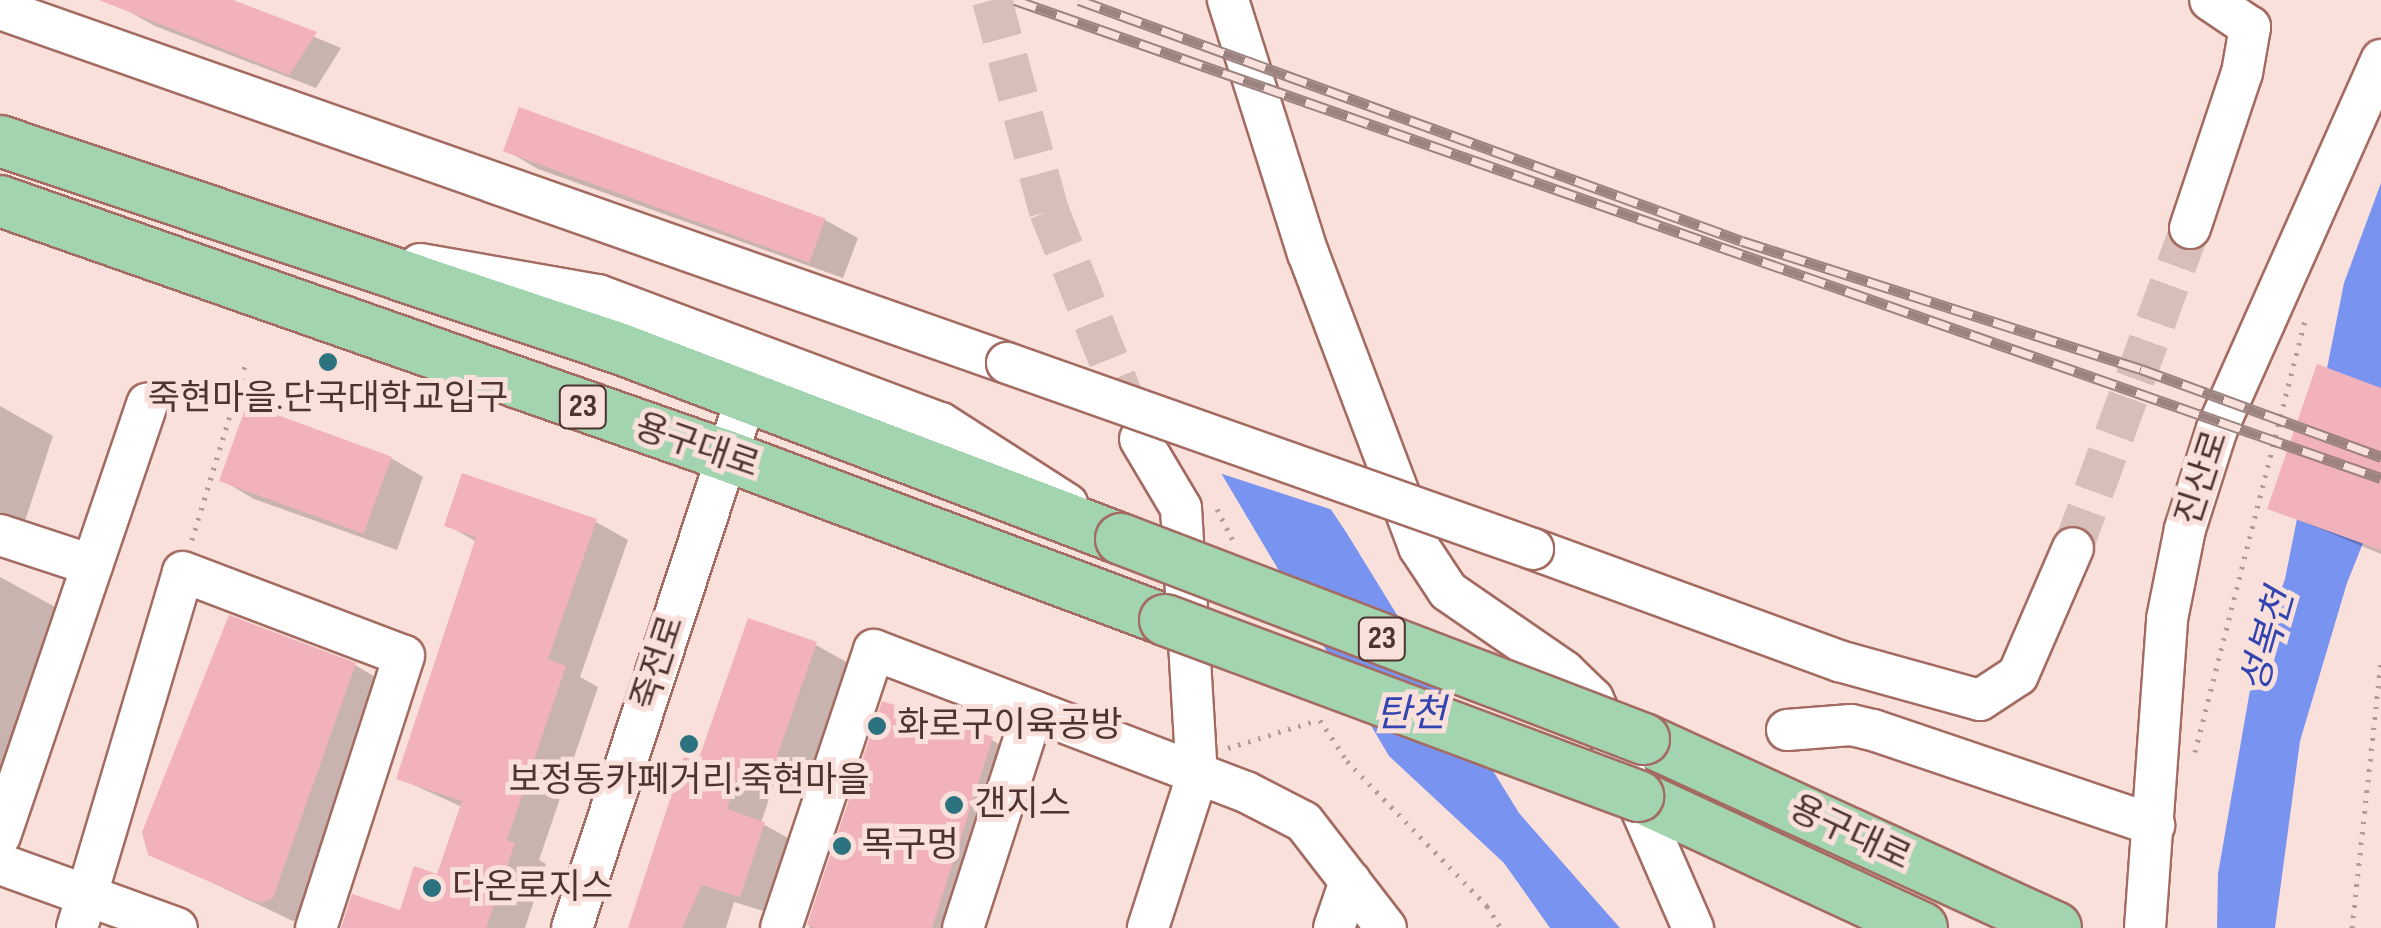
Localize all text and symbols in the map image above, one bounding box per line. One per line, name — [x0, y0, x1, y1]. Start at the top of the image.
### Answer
marker: 죽현마을.단국대학교입구 — [317, 351, 339, 373]
place label: 죽현마을.단국대학교입구 — [148, 378, 508, 420]
road number: 23 — [558, 380, 608, 434]
street label: 용구대로 — [629, 406, 765, 488]
street label: 진산로 — [2168, 426, 2238, 530]
water label: 성복천 — [2232, 584, 2304, 698]
street label: 죽전로 — [624, 611, 694, 715]
road number: 23 — [1357, 612, 1407, 666]
water label: 탄천 — [1376, 692, 1446, 738]
place label: 화로구이육공방 — [897, 705, 1122, 747]
marker: 화로구이육공방 — [866, 715, 888, 737]
marker: 보정동카페거리.죽현마을 — [678, 733, 700, 755]
place label: 보정동카페거리.죽현마을 — [509, 760, 869, 802]
place label: 갠지스 — [974, 784, 1071, 826]
street label: 용구대로 — [1783, 788, 1917, 880]
marker: 갠지스 — [943, 794, 965, 816]
place label: 목구멍 — [862, 825, 959, 867]
marker: 목구멍 — [831, 835, 853, 857]
place label: 다온로지스 — [452, 867, 613, 909]
marker: 다온로지스 — [421, 877, 443, 899]

